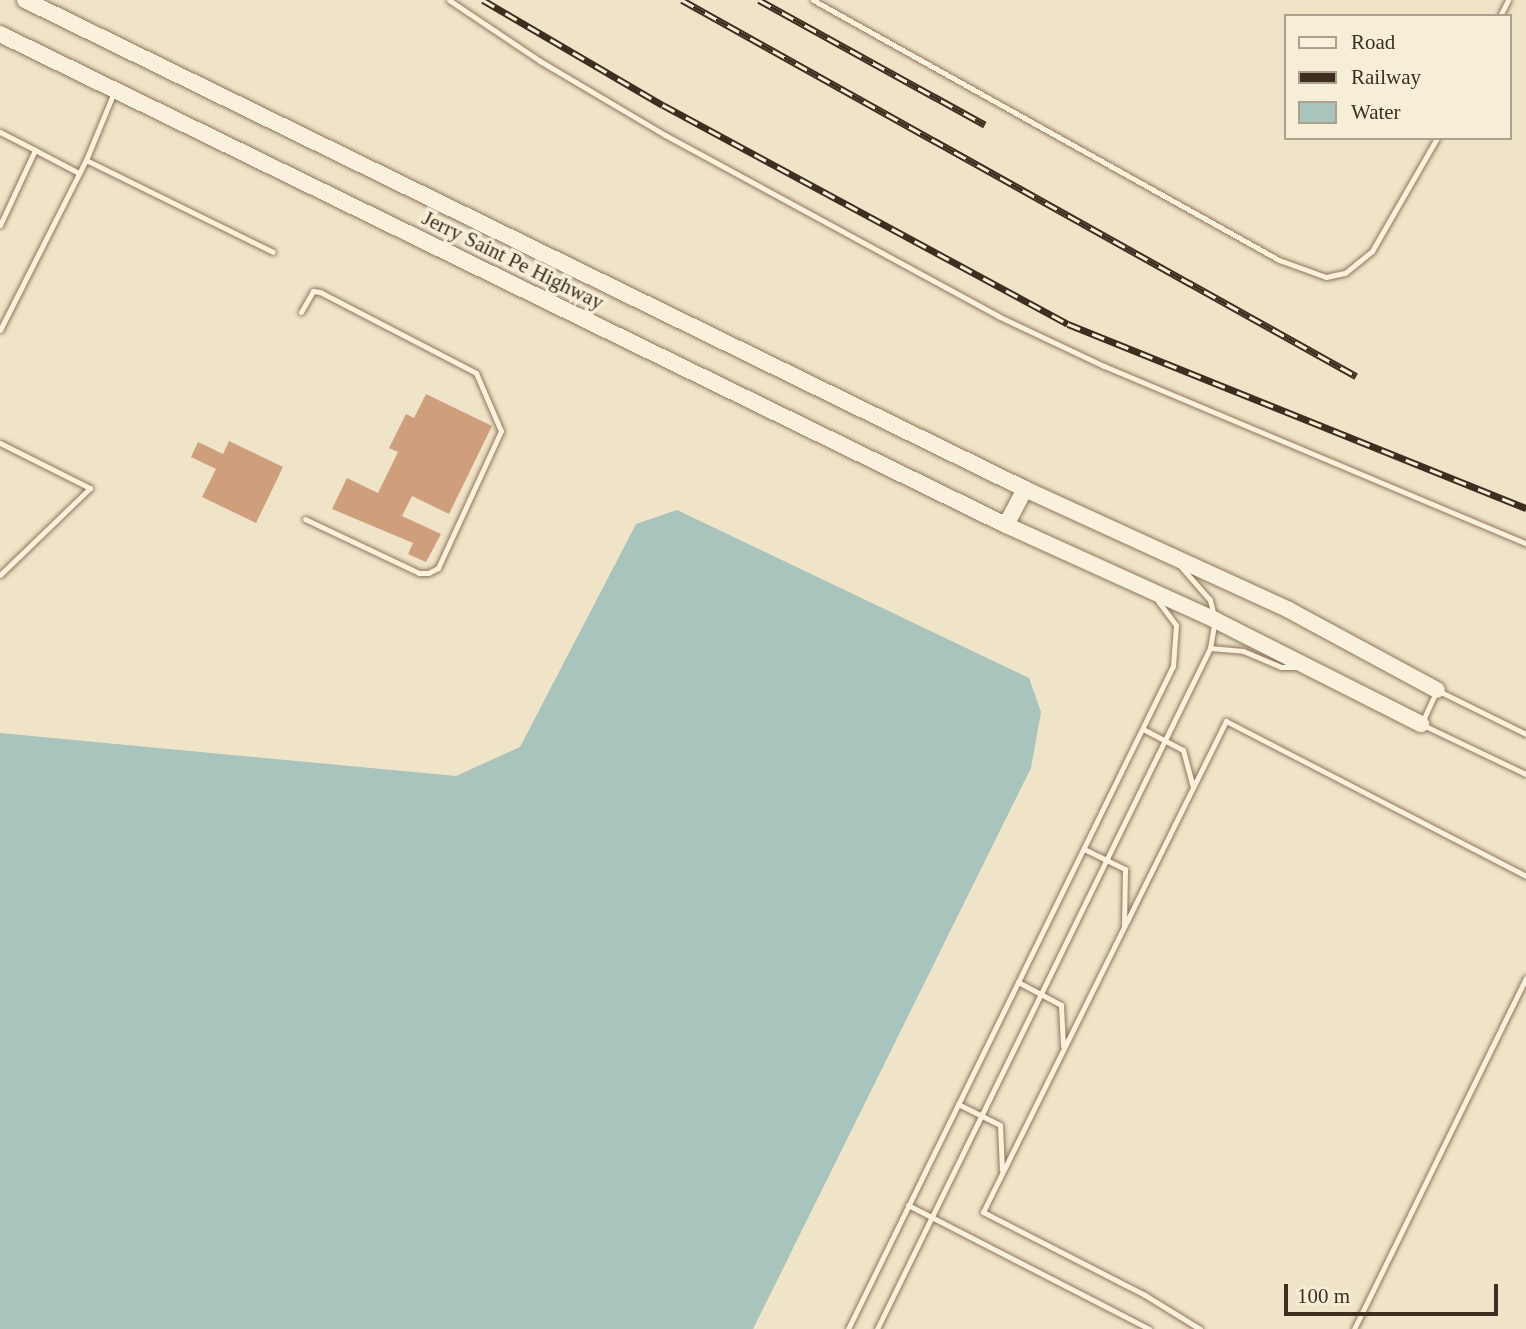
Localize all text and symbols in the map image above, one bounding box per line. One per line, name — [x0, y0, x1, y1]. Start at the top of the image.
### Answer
legend — [1284, 14, 1512, 140]
text: Road — [1351, 30, 1395, 54]
text: Railway — [1351, 65, 1421, 89]
text: Water — [1351, 100, 1401, 124]
street label: Jerry Saint Pe Highway — [418, 205, 608, 315]
scale bar — [1288, 1270, 1502, 1314]
text: 100 m — [1297, 1284, 1350, 1308]

